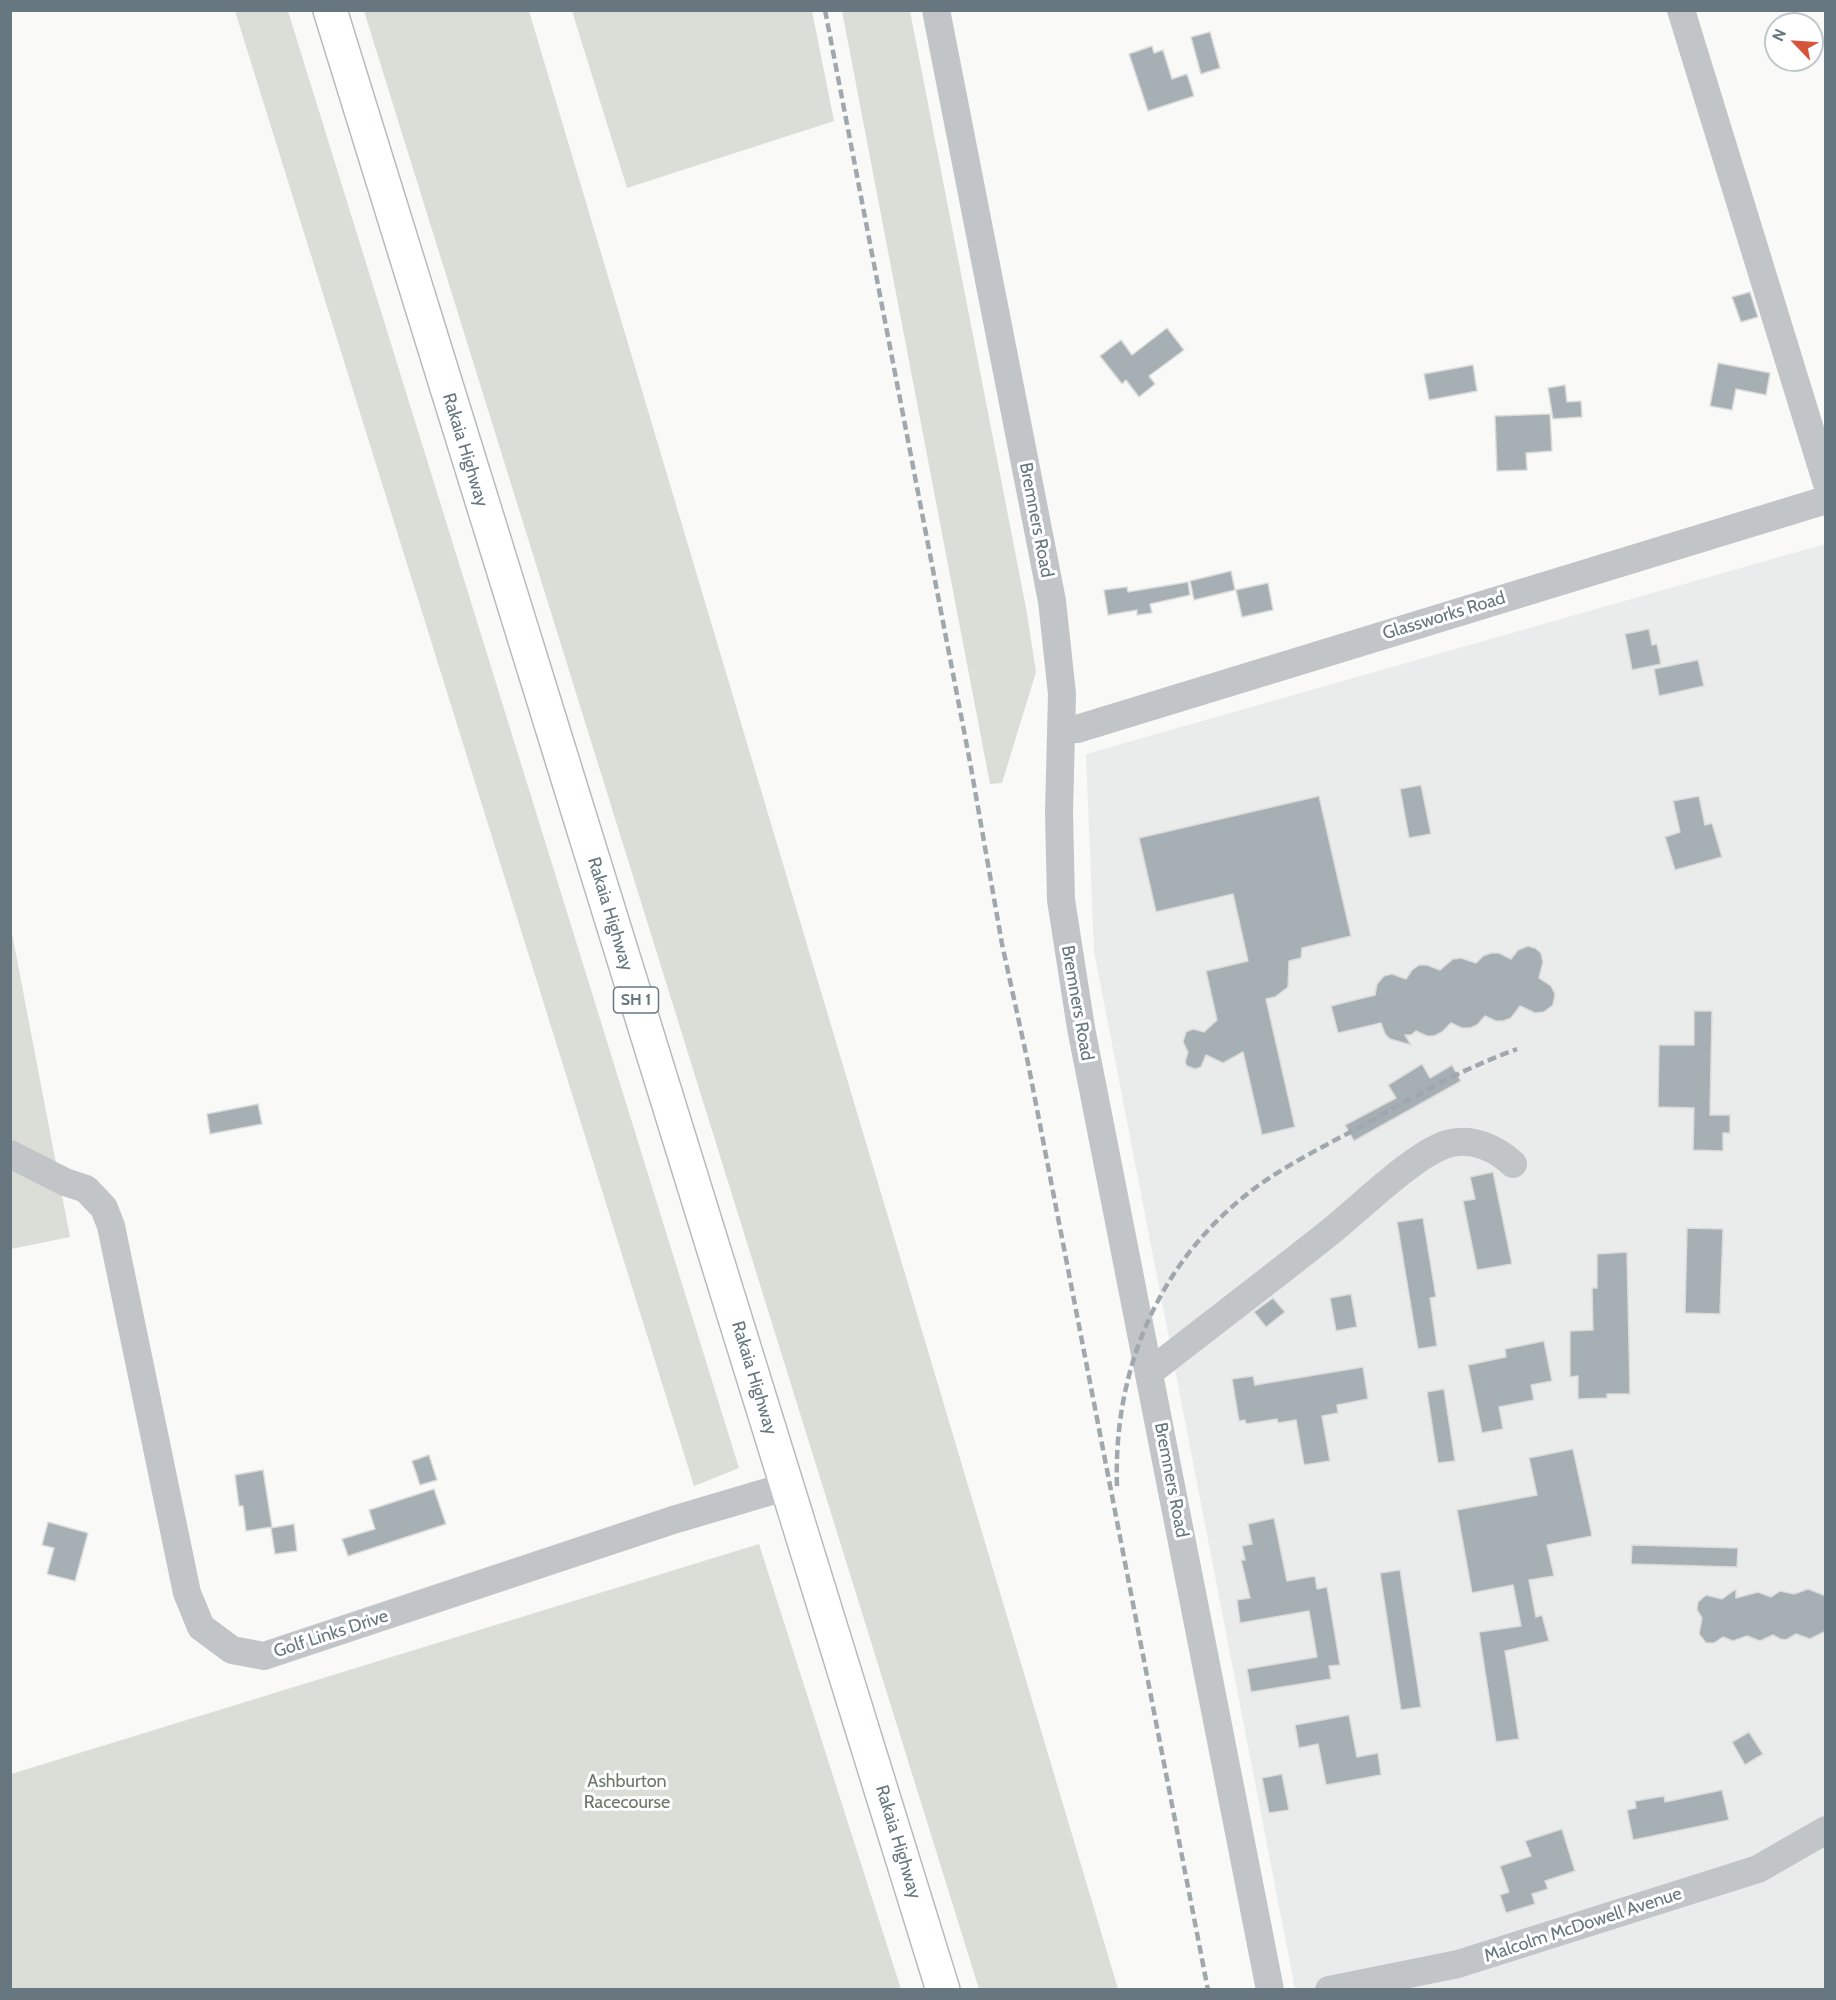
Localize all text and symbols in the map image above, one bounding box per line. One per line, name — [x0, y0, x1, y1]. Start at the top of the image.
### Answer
north arrow — [1764, 12, 1824, 72]
text: N — [1768, 26, 1790, 44]
street label: Rakaia Highway — [437, 391, 493, 509]
street label: Bremners Road — [1014, 461, 1058, 579]
street label: Glassworks Road — [1380, 587, 1508, 645]
street label: Rakaia Highway — [582, 855, 638, 973]
street label: Bremners Road — [1056, 944, 1098, 1062]
road number: SH 1 — [614, 987, 658, 1013]
street label: Rakaia Highway — [726, 1319, 782, 1437]
street label: Bremners Road — [1149, 1421, 1193, 1539]
street label: Golf Links Drive — [271, 1605, 391, 1663]
park label: Ashburton Racecourse — [584, 1771, 670, 1814]
street label: Rakaia Highway — [870, 1783, 926, 1901]
street label: Malcolm McDowell Avenue — [1482, 1883, 1684, 1967]

